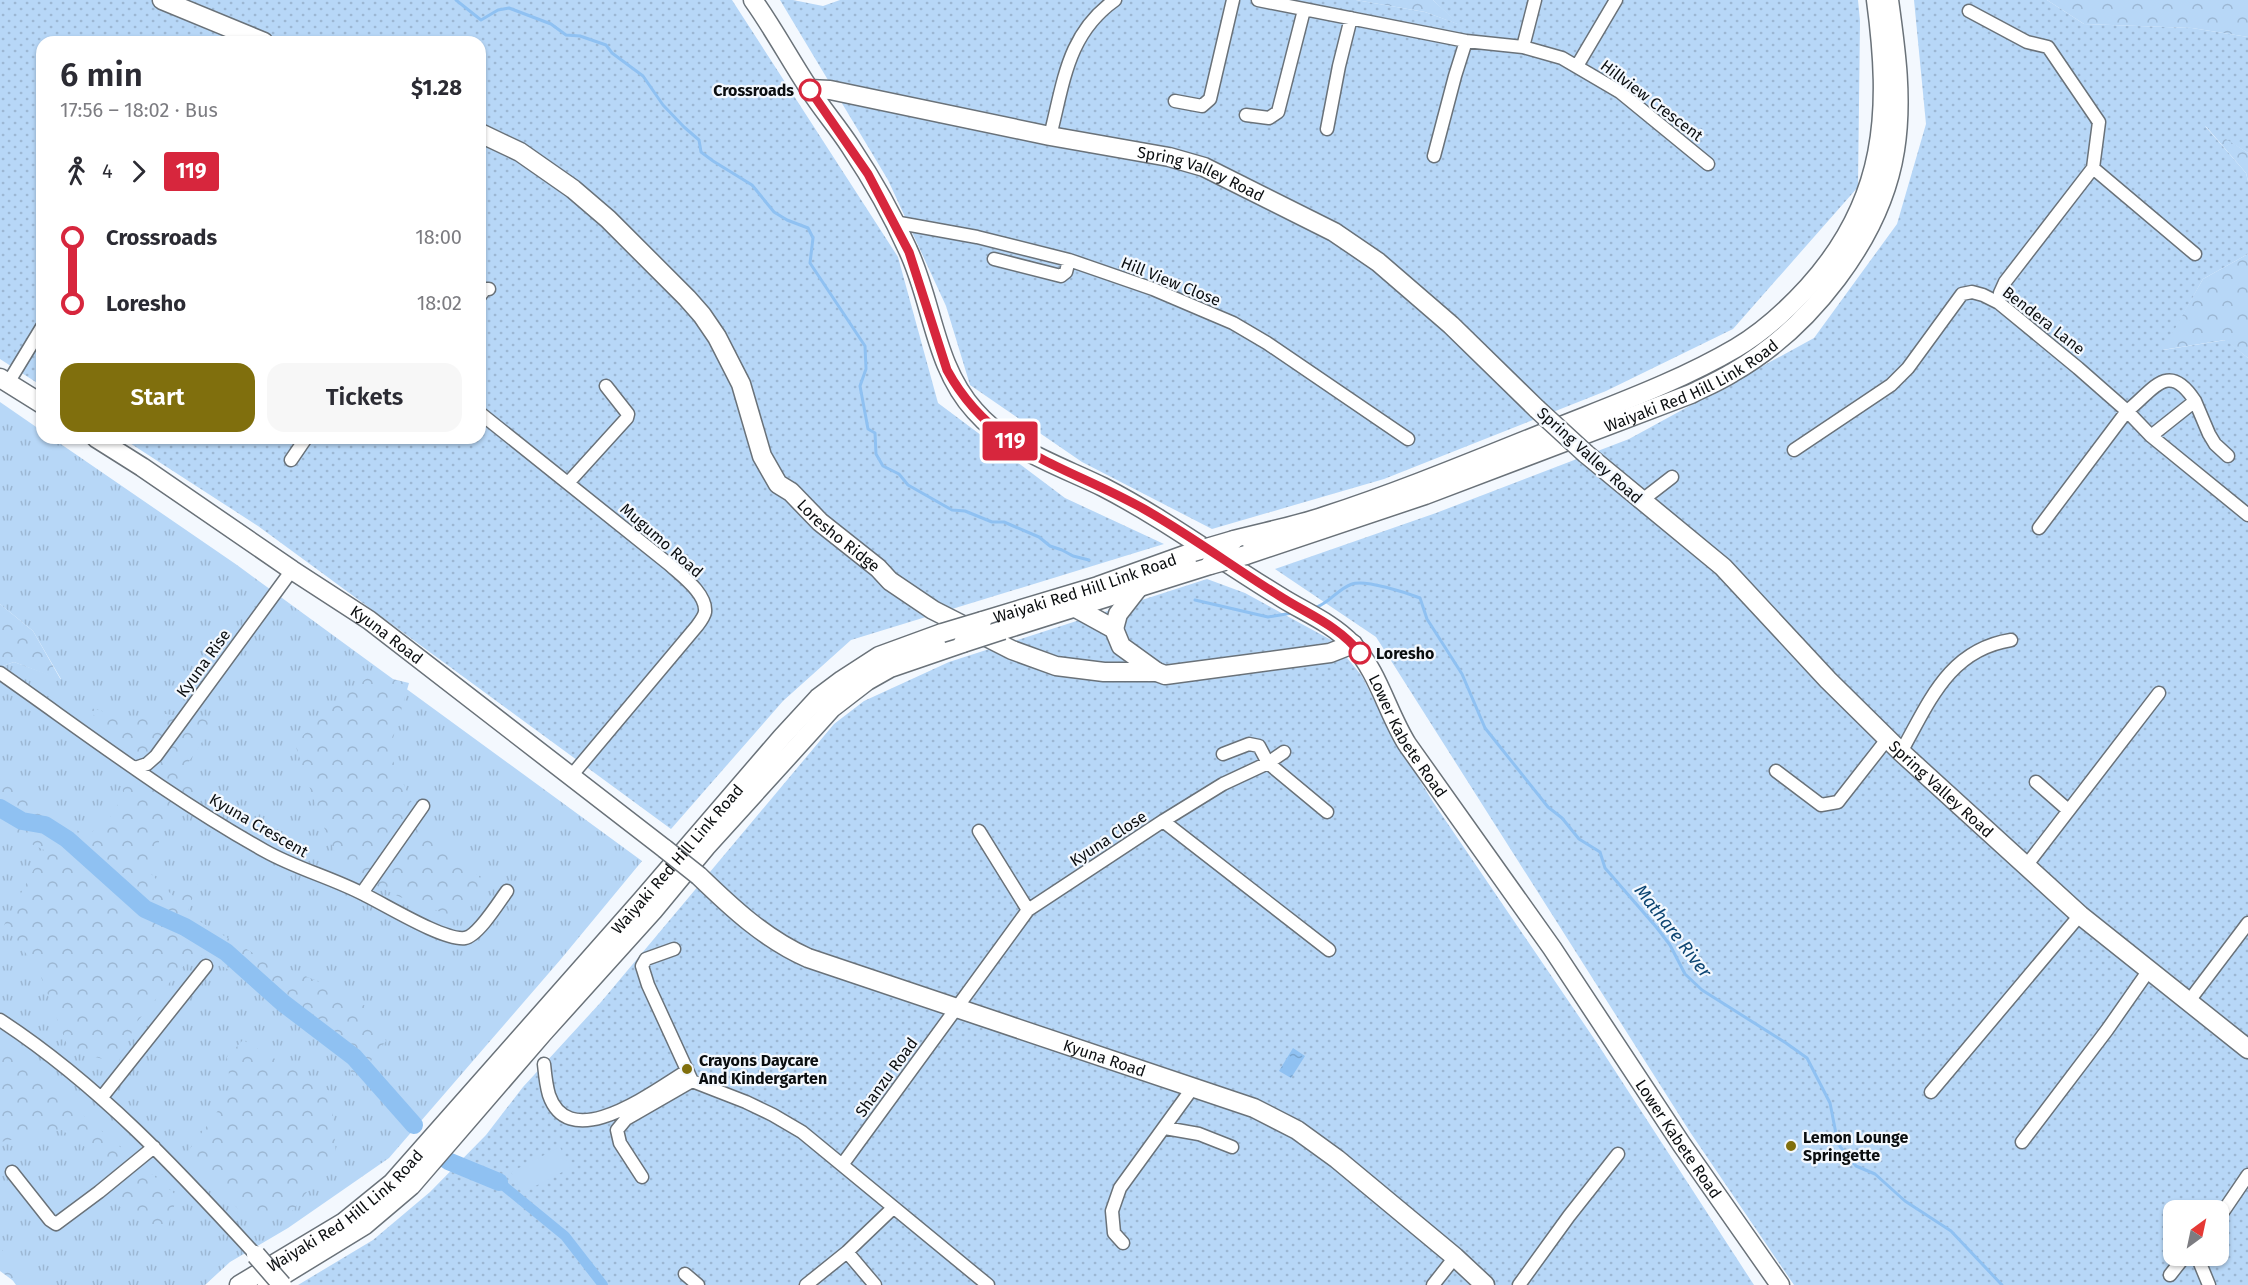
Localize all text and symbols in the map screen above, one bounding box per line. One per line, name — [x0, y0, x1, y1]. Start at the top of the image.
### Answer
text: 6 min — [60, 55, 143, 95]
street label: Hillview Crescent — [1597, 56, 1707, 145]
text: $1.28 — [411, 74, 462, 101]
marker: Crossroads — [799, 79, 821, 101]
place label: Crossroads — [713, 81, 794, 100]
text: 17:56 – 18:02 · Bus — [60, 98, 218, 122]
street label: Spring Valley Road — [1136, 143, 1267, 206]
icon: walk — [60, 155, 93, 188]
icon: forward — [122, 155, 155, 188]
text: 119 — [176, 158, 207, 184]
text: 4 — [102, 159, 113, 183]
text: Crossroads — [106, 224, 217, 251]
text: 18:00 — [415, 225, 462, 249]
street label: Hill View Close — [1118, 253, 1223, 310]
street label: Bendera Lane — [1999, 282, 2089, 358]
text: Loresho — [106, 290, 186, 317]
text: 18:02 — [417, 291, 462, 315]
street label: Waiyaki Red Hill Link Road — [1602, 336, 1782, 436]
button: Start — [60, 363, 255, 432]
button: Tickets — [267, 363, 462, 432]
street label: Spring Valley Road — [1533, 403, 1646, 507]
line badge: 119 — [976, 422, 1044, 460]
text: 119 — [995, 428, 1025, 454]
street label: Loresho Ridge — [793, 495, 884, 576]
street label: Mugumo Road — [616, 499, 707, 581]
street label: Waiyaki Red Hill Link Road — [991, 550, 1179, 627]
street label: Kyuna Road — [347, 602, 426, 668]
street label: Kyuna Rise — [172, 626, 234, 701]
marker: Loresho — [1349, 642, 1371, 664]
place label: Loresho — [1376, 644, 1434, 663]
street label: Lower Kabete Road — [1365, 671, 1451, 801]
street label: Spring Valley Road — [1885, 737, 1997, 842]
street label: Waiyaki Red Hill Link Road — [608, 780, 747, 938]
street label: Kyuna Crescent — [206, 790, 312, 861]
street label: Kyuna Close — [1066, 807, 1150, 870]
water label: Mathare River — [1630, 880, 1717, 983]
street label: Shanzu Road — [851, 1034, 922, 1121]
street label: Kyuna Road — [1061, 1036, 1148, 1081]
place label: Crayons Daycare And Kindergarten — [698, 1051, 827, 1088]
marker: Crayons Daycare And Kindergarten — [680, 1062, 694, 1076]
street label: Lower Kabete Road — [1631, 1076, 1725, 1202]
place label: Lemon Lounge Springette — [1803, 1128, 1909, 1165]
marker: Lemon Lounge Springette — [1784, 1139, 1798, 1153]
street label: Waiyaki Red Hill Link Road — [264, 1146, 427, 1276]
north arrow — [2163, 1200, 2229, 1266]
map controls — [2163, 1200, 2229, 1266]

